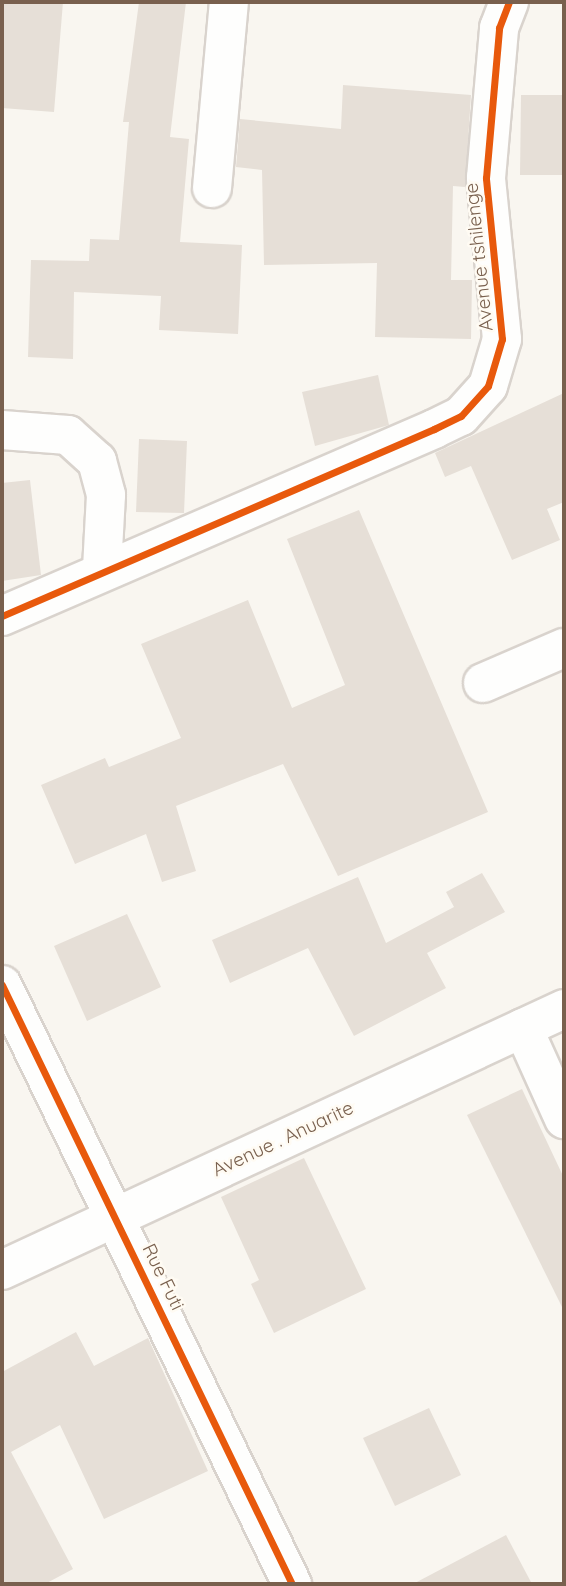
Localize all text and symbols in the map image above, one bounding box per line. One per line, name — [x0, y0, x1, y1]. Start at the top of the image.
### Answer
street label: Avenue tshilenge — [460, 182, 498, 332]
street label: Avenue . Anuarite — [209, 1096, 357, 1182]
street label: Rue Futi — [137, 1240, 189, 1314]

